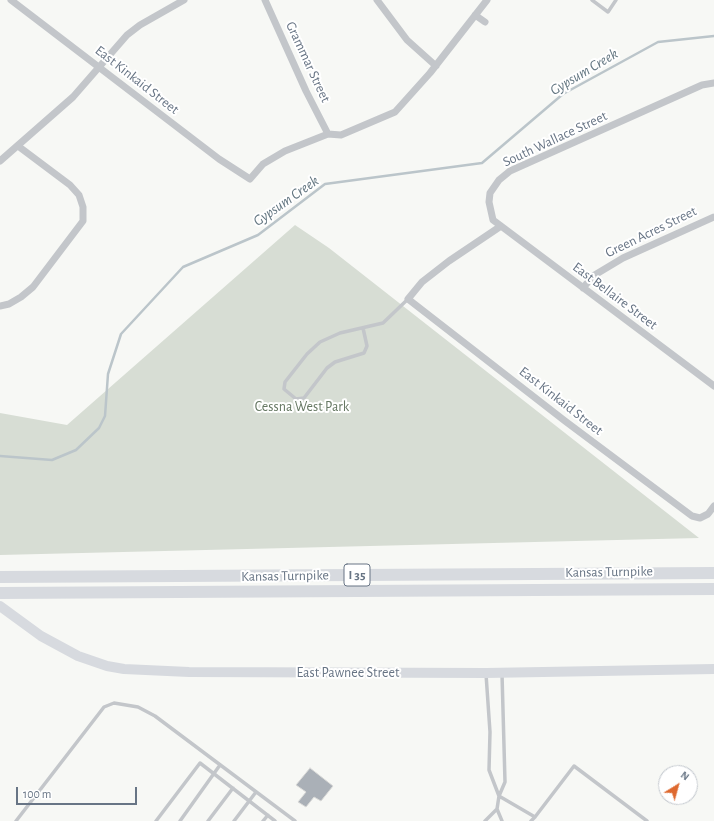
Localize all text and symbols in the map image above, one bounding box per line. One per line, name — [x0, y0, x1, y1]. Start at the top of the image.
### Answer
street label: Grammar Street — [282, 19, 334, 105]
street label: East Kinkaid Street — [92, 42, 182, 118]
water label: Gypsum Creek — [547, 45, 621, 99]
street label: South Wallace Street — [500, 107, 610, 171]
water label: Gypsum Creek — [250, 172, 322, 230]
street label: Green Acres Street — [603, 203, 699, 261]
street label: East Bellaire Street — [569, 259, 661, 333]
street label: East Kinkaid Street — [516, 363, 606, 439]
park label: Cessna West Park — [255, 399, 349, 415]
street label: Kansas Turnpike — [565, 563, 653, 581]
road number: I 35 — [344, 564, 370, 586]
street label: Kansas Turnpike — [241, 567, 329, 585]
street label: East Pawnee Street — [297, 665, 399, 681]
north arrow — [658, 765, 698, 805]
text: N — [679, 769, 691, 783]
scale bar — [18, 779, 139, 805]
text: 100 m — [23, 788, 51, 800]

